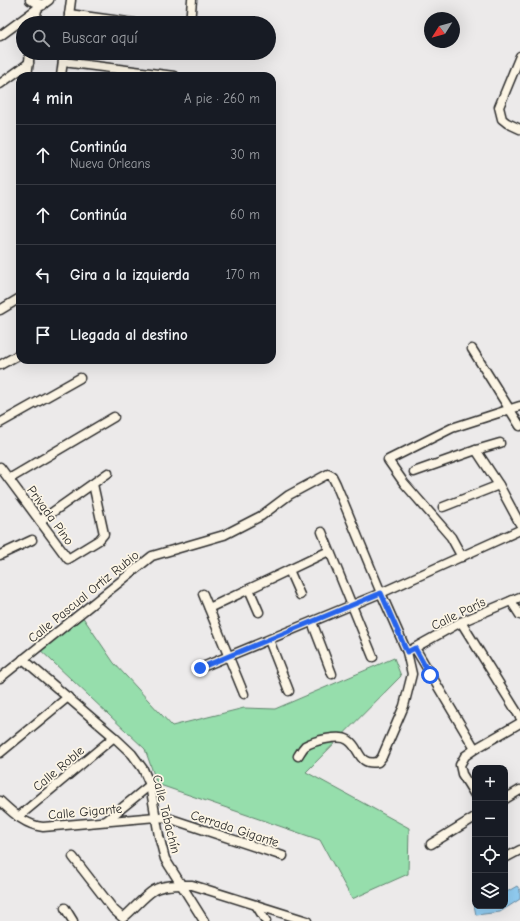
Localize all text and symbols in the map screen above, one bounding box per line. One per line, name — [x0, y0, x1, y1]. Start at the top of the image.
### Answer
north arrow — [424, 12, 460, 48]
search box — [16, 16, 276, 60]
icon: search — [30, 27, 52, 49]
text: Buscar aquí — [62, 29, 138, 47]
text: 4 min — [32, 89, 73, 108]
text: A pie · 260 m — [184, 91, 260, 106]
text: Continúa — [70, 138, 127, 156]
icon: ahead — [32, 144, 54, 166]
text: 30 m — [230, 147, 260, 162]
text: Nueva Orleans — [70, 156, 150, 171]
icon: ahead — [32, 204, 54, 226]
text: Continúa — [70, 206, 127, 224]
text: 60 m — [230, 207, 260, 222]
icon: left — [32, 264, 54, 286]
text: Gira a la izquierda — [70, 266, 190, 284]
text: 170 m — [226, 267, 260, 282]
icon: arrive — [32, 324, 54, 346]
text: Llegada al destino — [70, 326, 188, 344]
street label: Privada Pino — [24, 483, 77, 548]
street label: Calle Pascual Ortiz Rubio — [25, 547, 142, 646]
street label: Calle París — [429, 594, 488, 633]
route end — [191, 659, 209, 677]
route start — [421, 666, 439, 684]
street label: Calle Roble — [30, 742, 87, 794]
map controls — [472, 765, 508, 909]
button: + — [472, 765, 508, 801]
street label: Calle Tabachín — [149, 773, 184, 855]
street label: Calle Gigante — [47, 801, 123, 822]
button: − — [472, 801, 508, 837]
street label: Cerrada Gigante — [189, 807, 281, 850]
button: locate — [472, 837, 508, 873]
button: layers — [472, 873, 508, 909]

